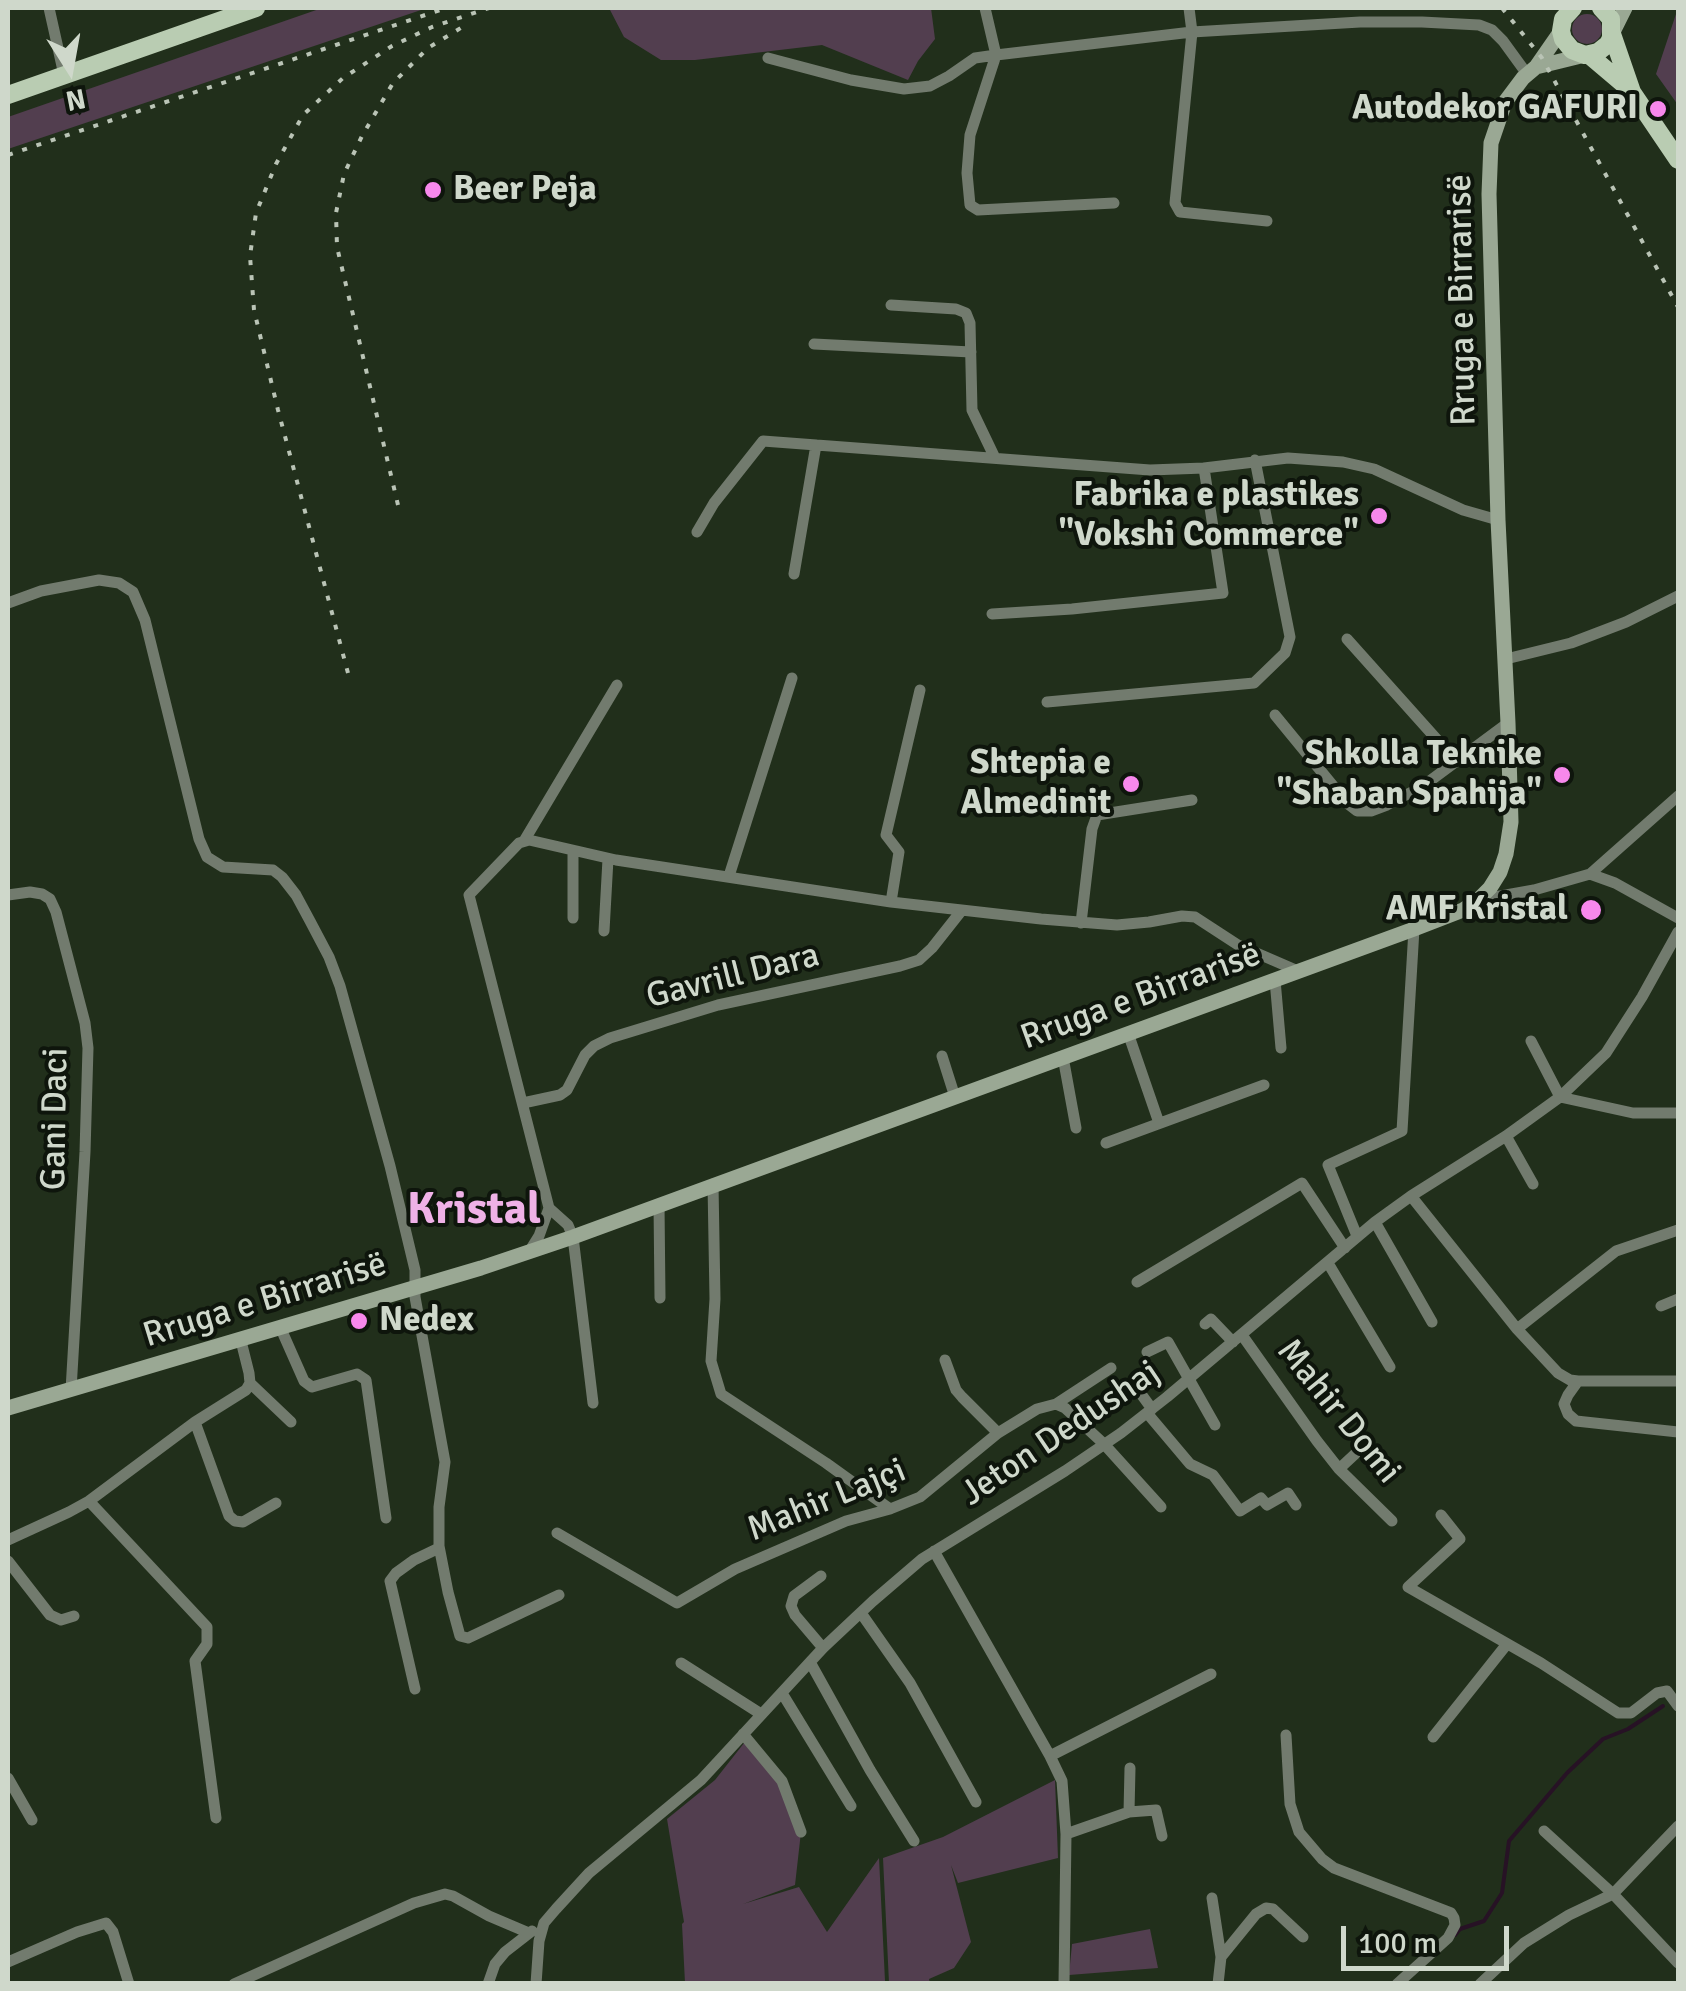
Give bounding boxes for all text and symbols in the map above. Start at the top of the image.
north arrow [20,20,120,120]
text: N [63,81,89,118]
place label: Autodekor GAFURI [1352,88,1638,130]
marker: Autodekor GAFURI [1647,98,1669,120]
place label: Beer Peja [453,169,597,211]
street label: Rruga e Birrarisë [1440,174,1486,426]
marker: Beer Peja [422,179,444,201]
place label: Fabrika e plastikes "Vokshi Commerce" [1058,475,1359,557]
marker: Fabrika e plastikes "Vokshi Commerce" [1368,505,1390,527]
place label: Shkolla Teknike "Shaban Spahija" [1276,734,1542,816]
place label: Shtepia e Almedinit [961,743,1111,825]
marker: Shkolla Teknike "Shaban Spahija" [1551,764,1573,786]
marker: Shtepia e Almedinit [1120,773,1142,795]
place label: AMF Kristal [1386,889,1568,931]
marker: AMF Kristal [1578,897,1604,923]
street label: Rruga e Birrarisë [1015,934,1267,1060]
street label: Gavrill Dara [642,935,824,1019]
street label: Gani Daci [34,1047,78,1191]
district label: Kristal [407,1184,541,1238]
street label: Rruga e Birrarisë [138,1244,392,1358]
place label: Nedex [379,1300,474,1342]
marker: Nedex [348,1310,370,1332]
street label: Mahir Domi [1267,1331,1409,1493]
street label: Jeton Dedushaj [954,1352,1168,1516]
street label: Mahir Lajçi [742,1450,912,1552]
scale bar [1346,1906,1514,1968]
text: 100 m [1358,1925,1437,1962]

